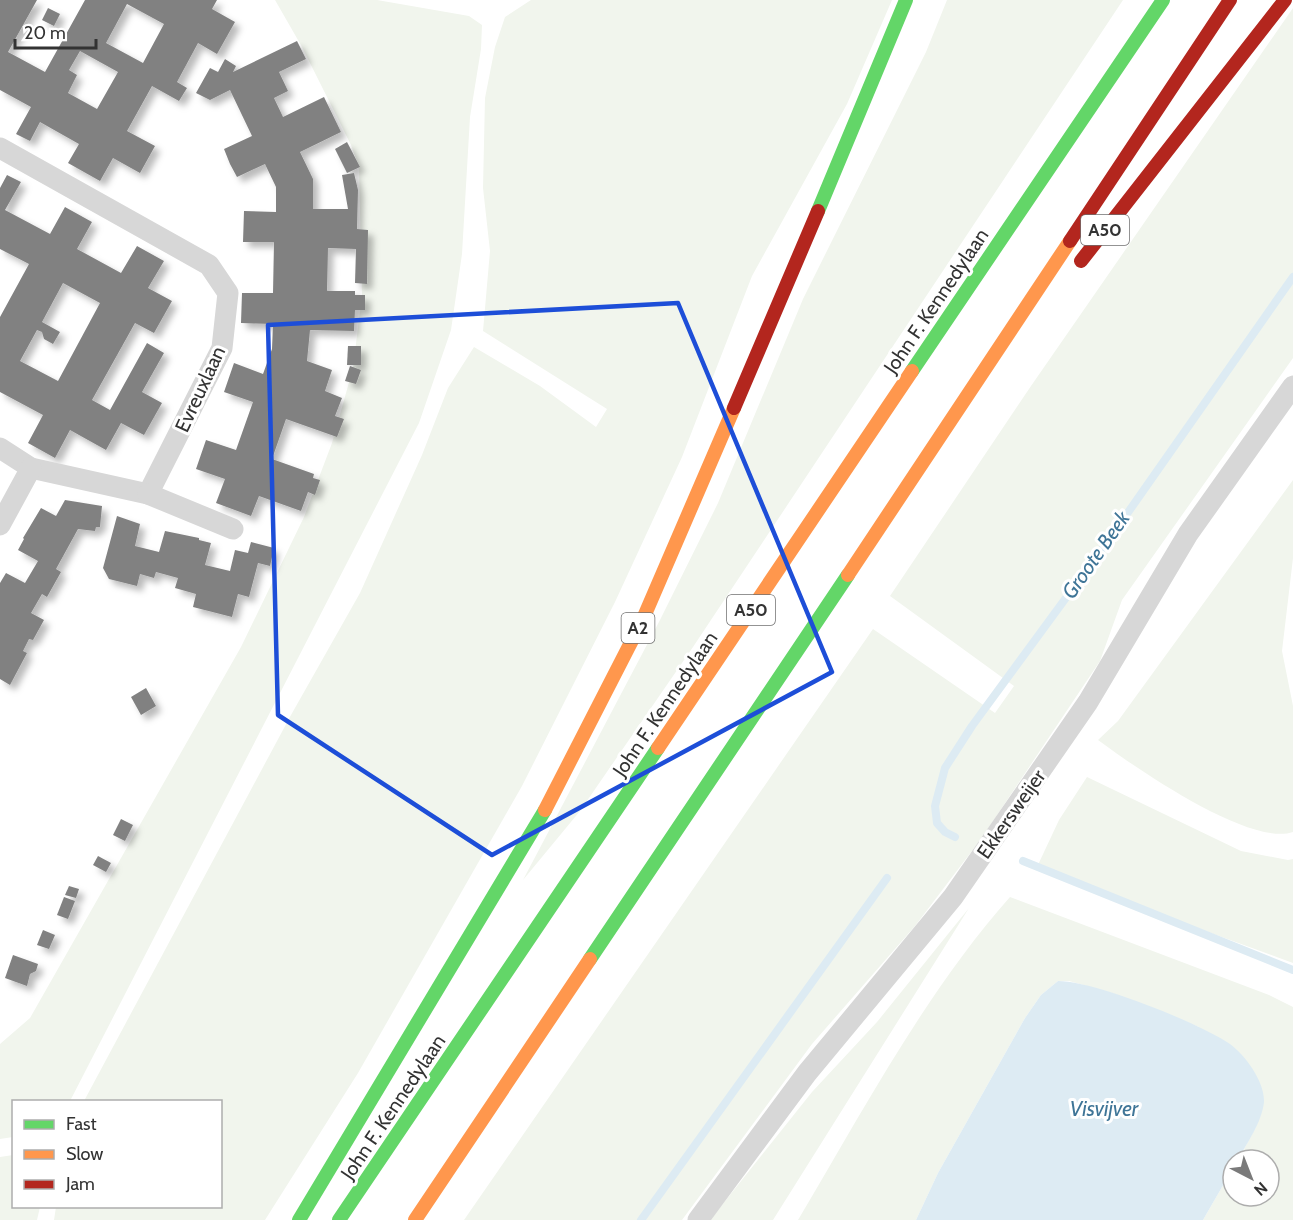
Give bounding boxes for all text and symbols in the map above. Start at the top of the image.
scale bar [15,12,96,50]
text: 20 m [24,22,66,44]
road number: A50 [1081,215,1129,245]
street label: John F. Kennedylaan [878,224,993,379]
street label: Evreuxlaan [170,342,230,436]
water label: Groote Beek [1056,505,1135,603]
road number: A50 [727,595,775,625]
road number: A2 [622,613,654,643]
street label: John F. Kennedylaan [607,627,722,782]
street label: Ekkersweijer [972,764,1051,863]
street label: John F. Kennedylaan [335,1030,450,1185]
water label: Visvijver [1070,1096,1140,1122]
legend [12,1100,222,1208]
text: Fast [66,1113,97,1135]
text: Slow [66,1143,103,1165]
north arrow [1221,1148,1281,1208]
text: Jam [65,1173,95,1195]
text: N [1250,1178,1271,1200]

